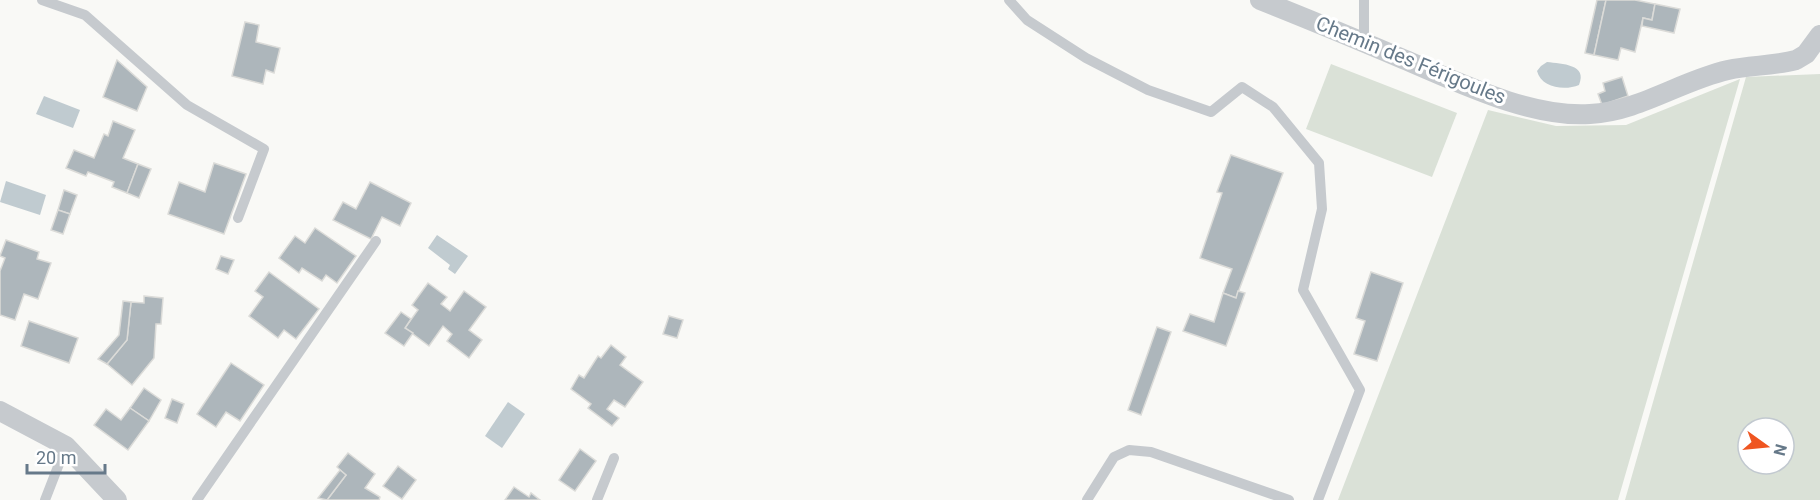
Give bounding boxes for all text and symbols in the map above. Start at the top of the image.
street label: Chemin des Férigoules [1313,11,1509,109]
north arrow [1736,416,1796,476]
scale bar [27,437,105,475]
text: N [1769,442,1791,458]
text: 20 m [36,447,76,468]

